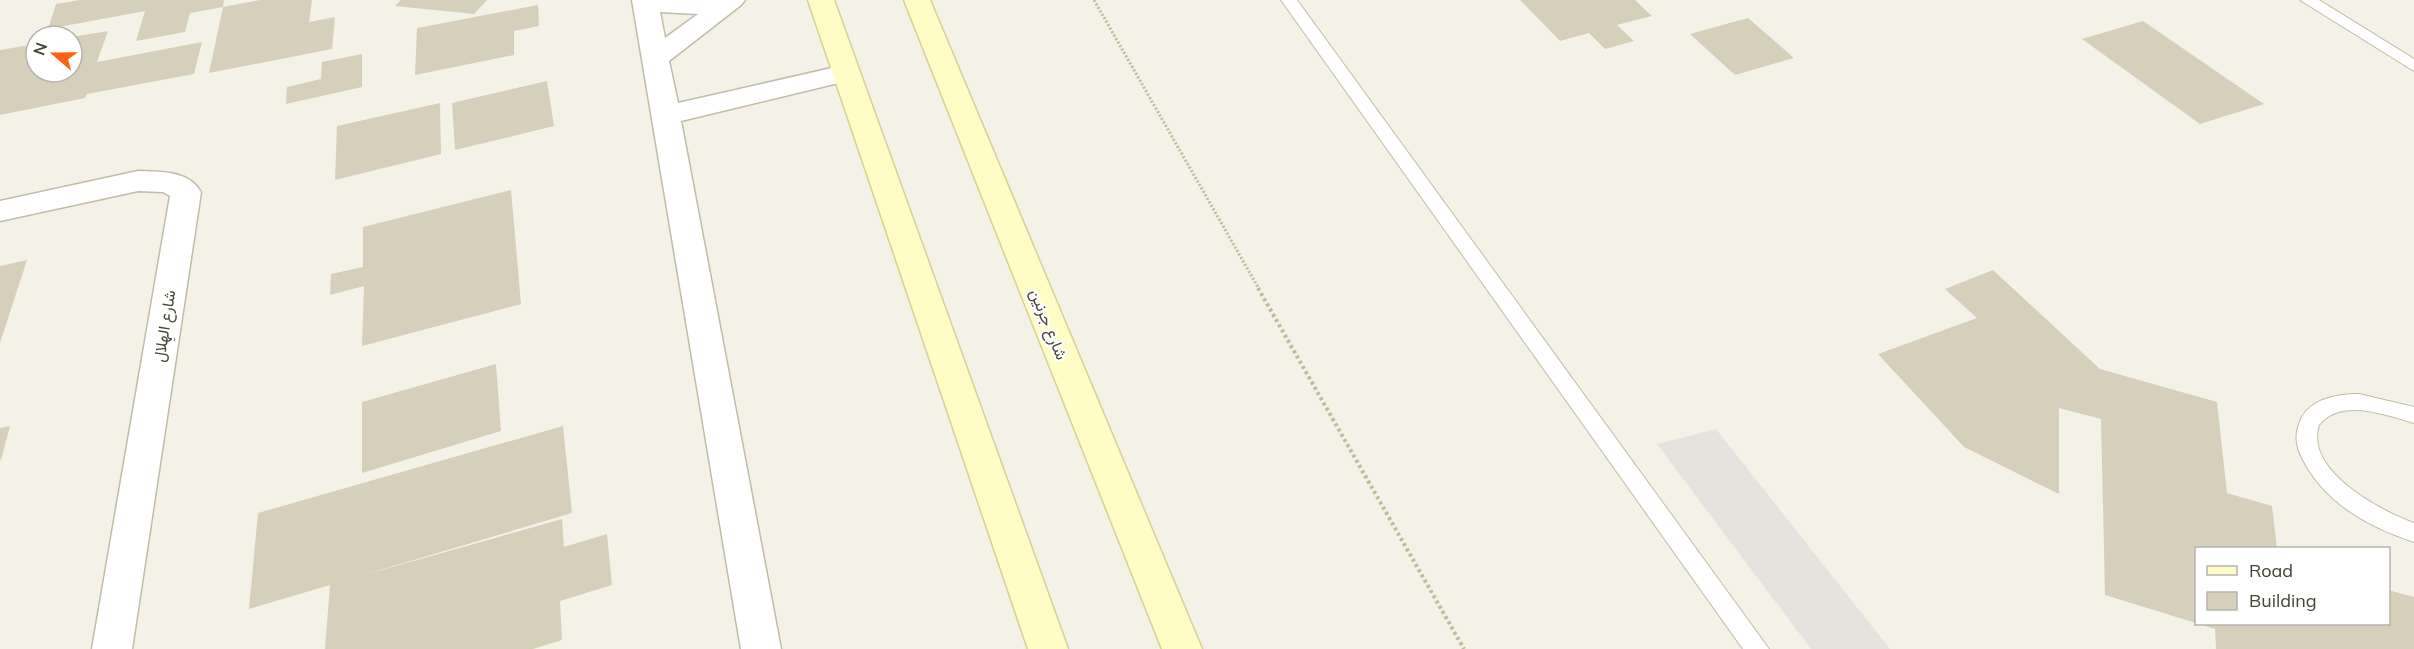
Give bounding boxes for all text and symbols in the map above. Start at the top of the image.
north arrow [24,24,84,84]
text: N [28,40,51,58]
street label: شارع جرنين [1024,286,1072,363]
street label: شارع الهِلال [148,289,183,364]
legend [2195,547,2390,625]
text: Road [2249,559,2293,582]
text: Building [2249,589,2317,612]

